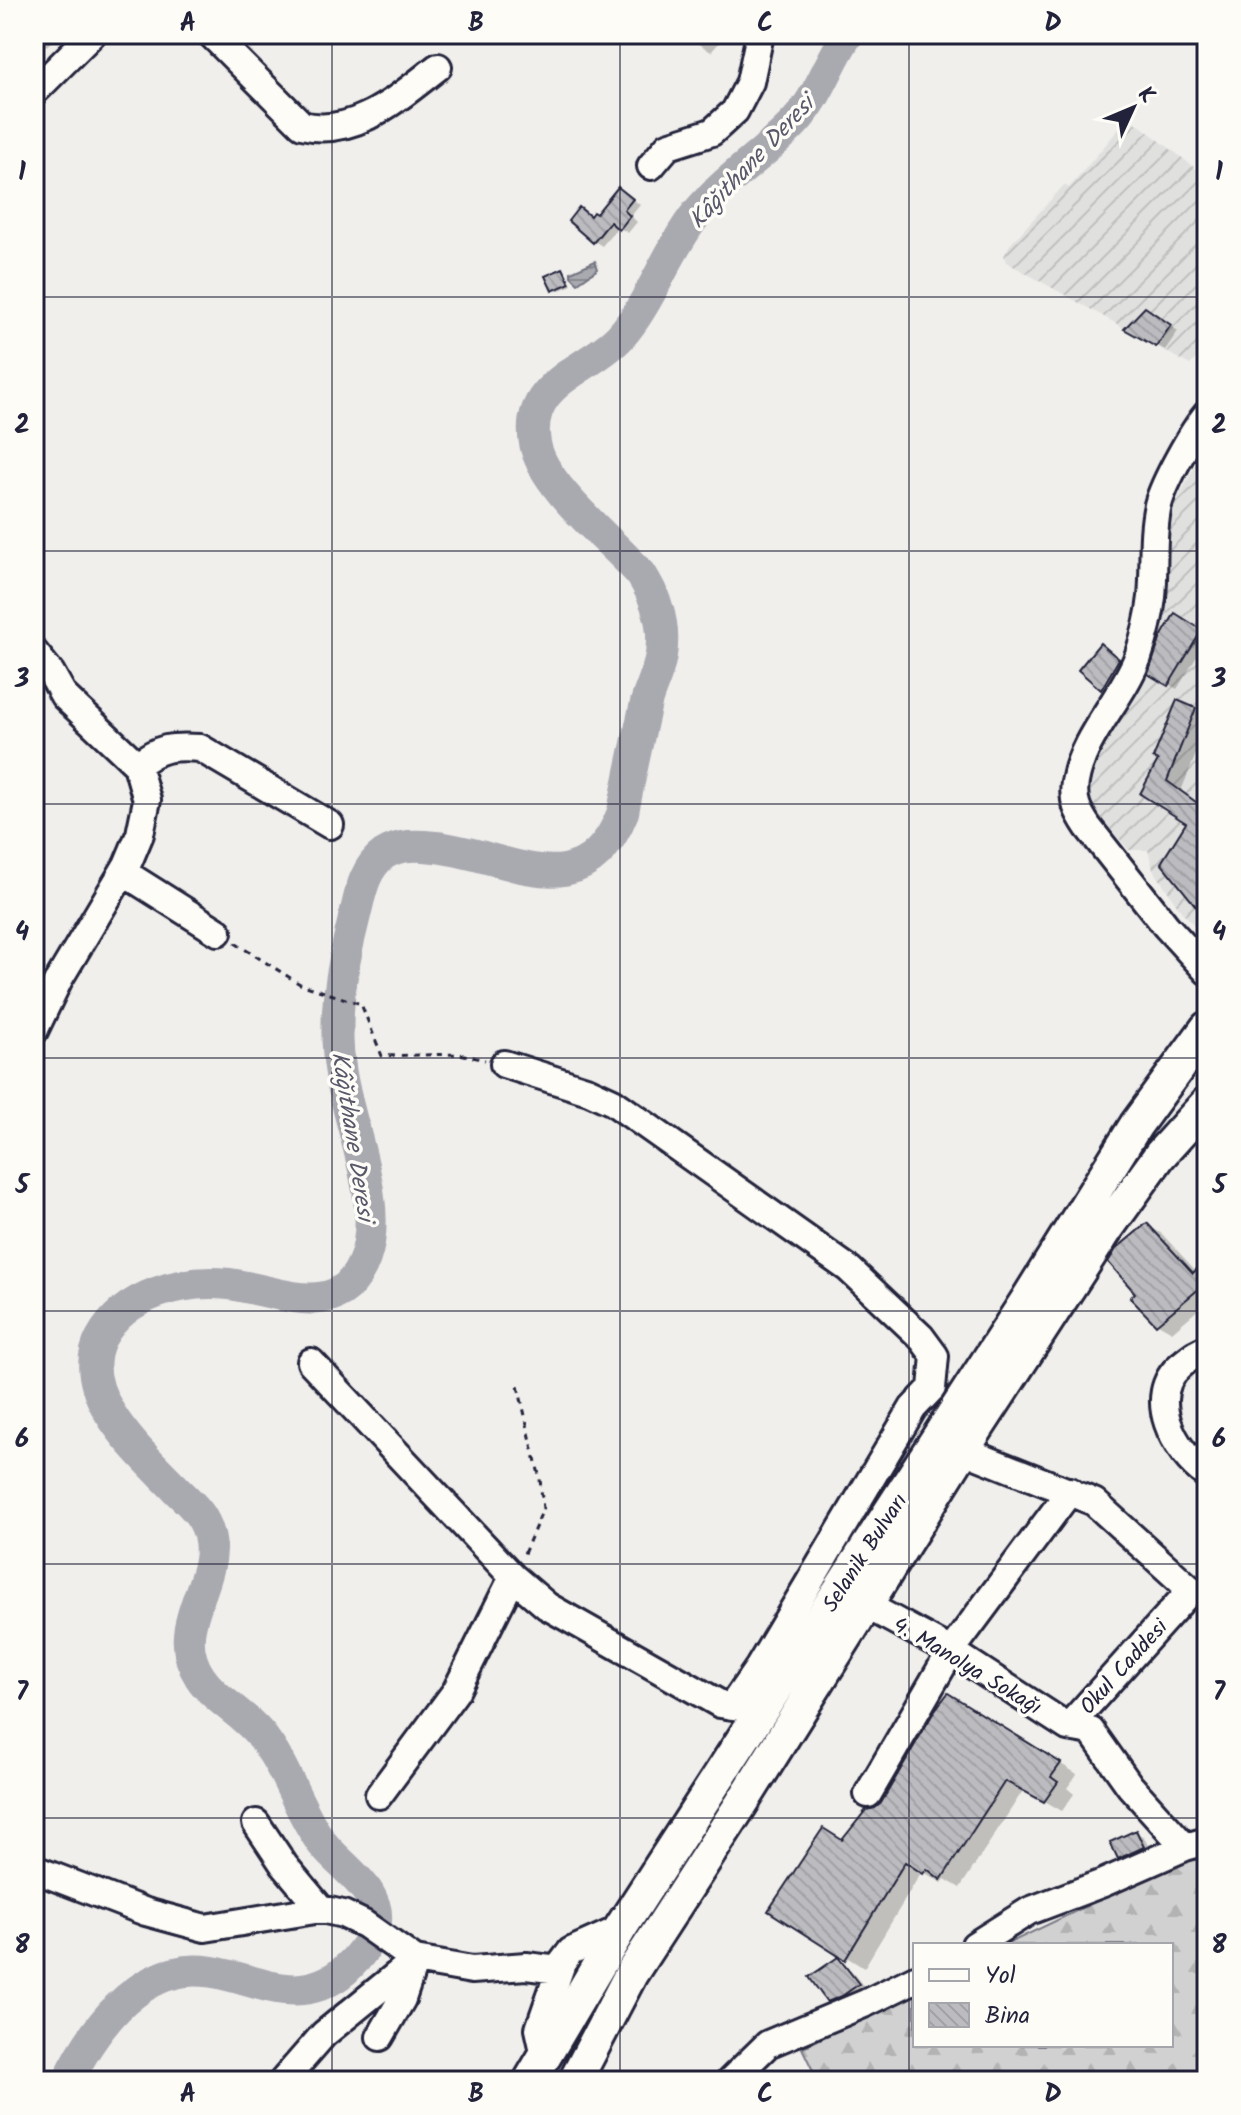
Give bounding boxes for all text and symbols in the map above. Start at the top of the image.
text: A [180,3,196,45]
text: B [468,3,484,45]
text: C [757,3,773,45]
text: D [1044,3,1062,45]
north arrow [1093,68,1173,148]
text: K [1128,79,1163,113]
water label: Kâğıthane Deresi [680,83,828,239]
text: 1 [18,152,26,194]
text: 1 [1215,152,1223,194]
text: 2 [14,405,30,447]
text: 2 [1211,405,1227,447]
text: 3 [14,659,29,701]
text: 3 [1211,659,1226,701]
text: 4 [15,912,29,954]
text: 4 [1212,912,1226,954]
water label: Kâğıthane Deresi [319,1049,385,1229]
text: 5 [14,1165,30,1207]
text: 5 [1211,1165,1227,1207]
text: 6 [15,1419,29,1461]
text: 6 [1212,1419,1226,1461]
street label: Selanik Bulvarı [814,1487,918,1620]
street label: 4. Manolya Sokağı [885,1609,1048,1726]
street label: Okul Caddesi [1072,1611,1178,1723]
text: 7 [16,1672,29,1714]
text: 7 [1213,1672,1226,1714]
text: 8 [14,1925,30,1967]
text: 8 [1211,1925,1227,1967]
legend [913,1943,1173,2047]
text: Yol [985,1957,1016,1996]
text: Bina [985,1997,1030,2036]
text: A [180,2074,196,2115]
text: B [468,2074,484,2115]
text: C [757,2074,773,2115]
text: D [1044,2074,1062,2115]

